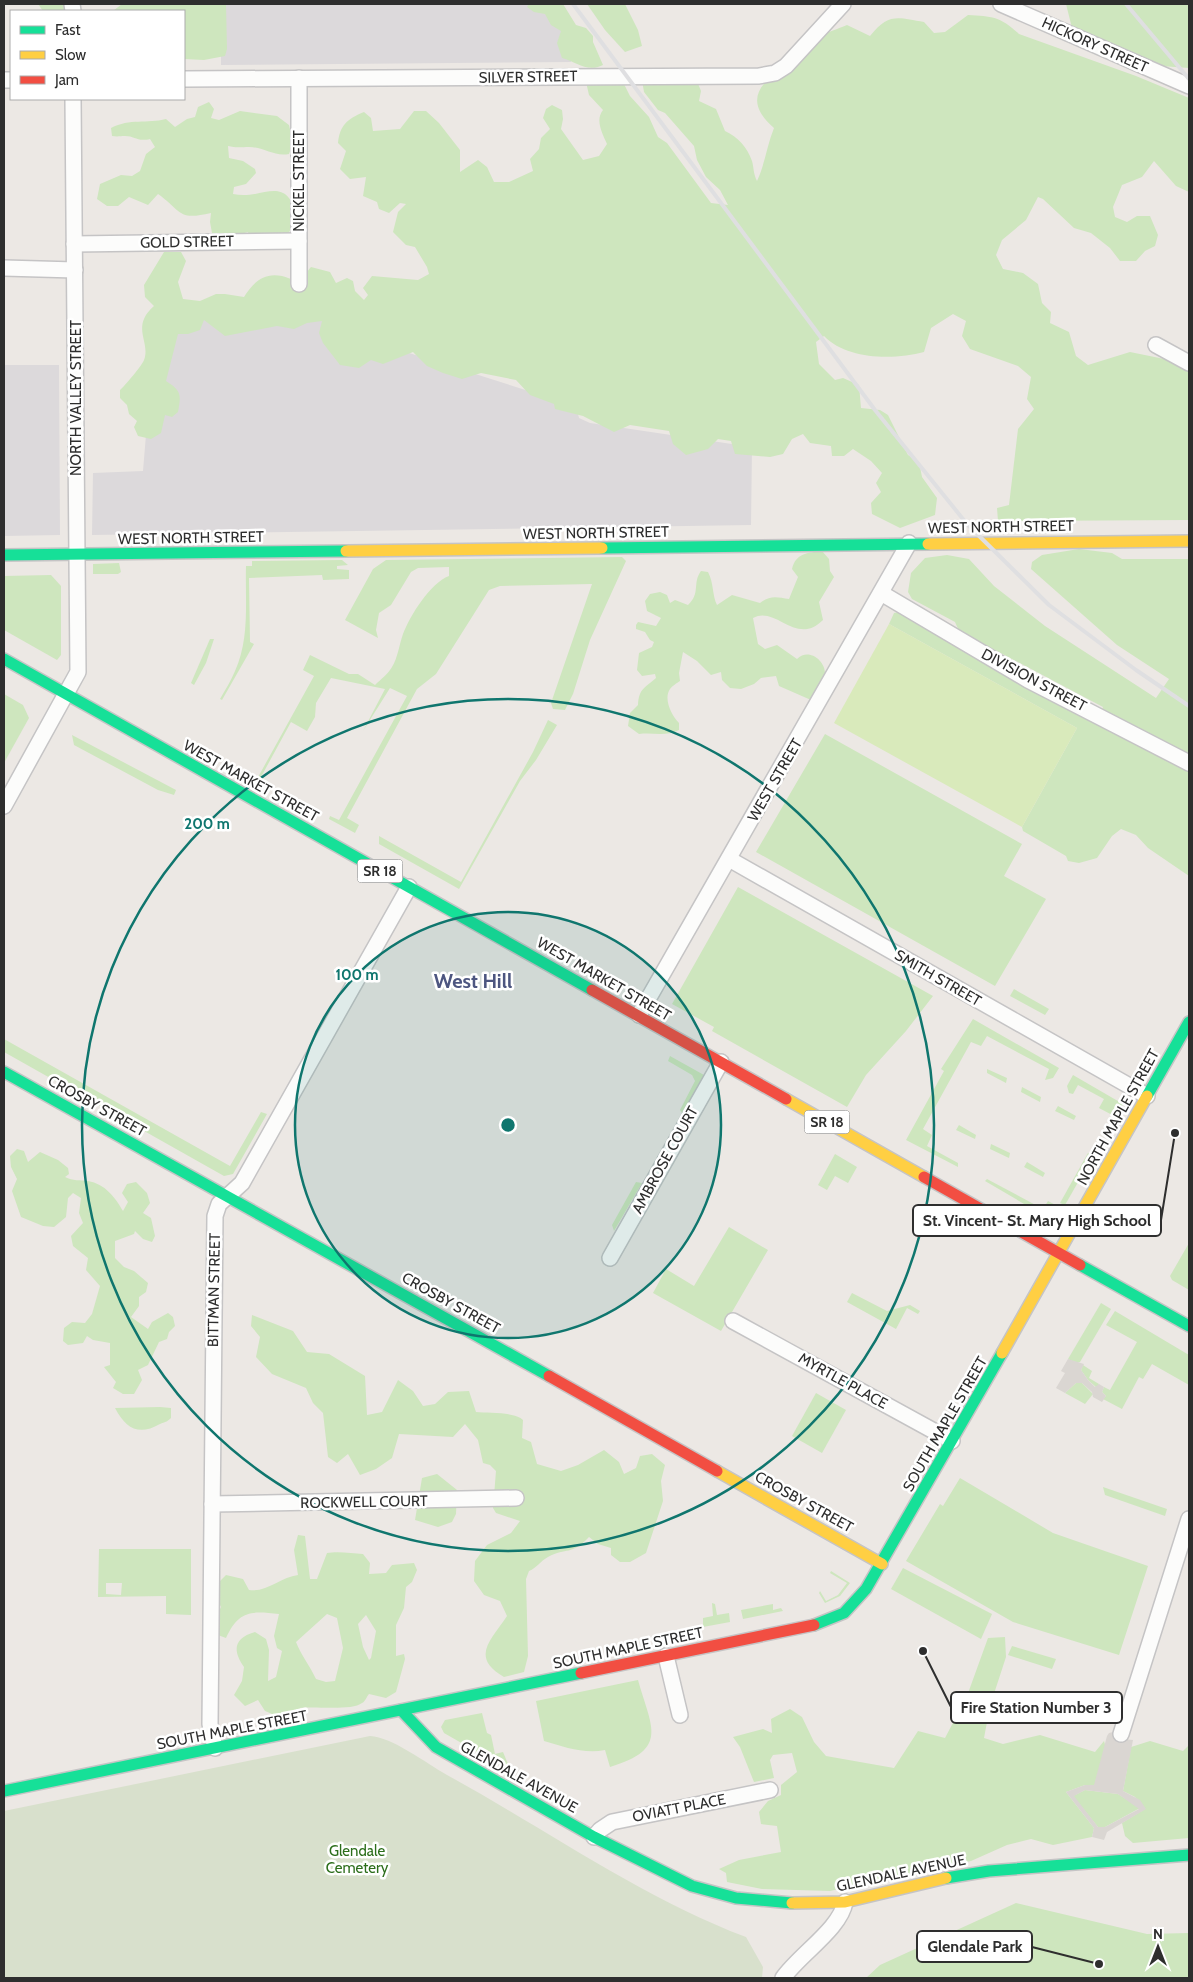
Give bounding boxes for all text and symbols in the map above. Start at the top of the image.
legend [10,10,185,100]
street label: HICKORY STREET [1039,14,1151,76]
text: Fast [55,21,80,39]
text: Slow [55,46,86,64]
street label: SILVER STREET [478,67,578,87]
text: Jam [54,71,79,89]
street label: NICKEL STREET [290,130,308,232]
street label: GOLD STREET [140,232,234,252]
street label: NORTH VALLEY STREET [67,320,85,476]
street label: WEST NORTH STREET [928,517,1074,537]
street label: WEST NORTH STREET [523,523,669,543]
street label: WEST NORTH STREET [118,528,264,548]
street label: DIVISION STREET [978,645,1090,715]
street label: WEST STREET [744,735,806,825]
street label: WEST MARKET STREET [180,736,322,826]
text: 200 m [184,815,230,833]
road number: SR 18 [358,859,402,882]
street label: WEST MARKET STREET [534,933,674,1025]
street label: SMITH STREET [891,946,985,1010]
text: 100 m [335,966,379,984]
district label: West Hill [434,969,512,993]
street label: NORTH MAPLE STREET [1073,1046,1163,1188]
street label: CROSBY STREET [45,1072,149,1140]
street label: AMBROSE COURT [628,1103,702,1217]
road number: SR 18 [804,1110,850,1134]
centre of rings [499,1116,517,1134]
callout: St. Vincent- St. Mary High School [913,1205,1161,1236]
text: St. Vincent- St. Mary High School [923,1211,1151,1230]
street label: BITTMAN STREET [204,1233,224,1347]
street label: CROSBY STREET [399,1269,503,1337]
street label: MYRTLE PLACE [795,1349,891,1413]
street label: SOUTH MAPLE STREET [899,1353,991,1495]
street label: CROSBY STREET [752,1468,856,1536]
street label: ROCKWELL COURT [300,1492,428,1512]
street label: SOUTH MAPLE STREET [551,1623,705,1673]
callout: Fire Station Number 3 [951,1692,1122,1723]
text: Fire Station Number 3 [960,1698,1112,1717]
street label: SOUTH MAPLE STREET [155,1707,309,1753]
street label: GLENDALE AVENUE [457,1737,581,1817]
street label: OVIATT PLACE [631,1790,727,1826]
park label: Glendale Cemetery [326,1842,389,1877]
street label: GLENDALE AVENUE [835,1851,967,1895]
north arrow [1133,1922,1183,1972]
text: N [1153,1925,1163,1943]
callout: Glendale Park [917,1931,1032,1962]
text: Glendale Park [927,1937,1023,1956]

